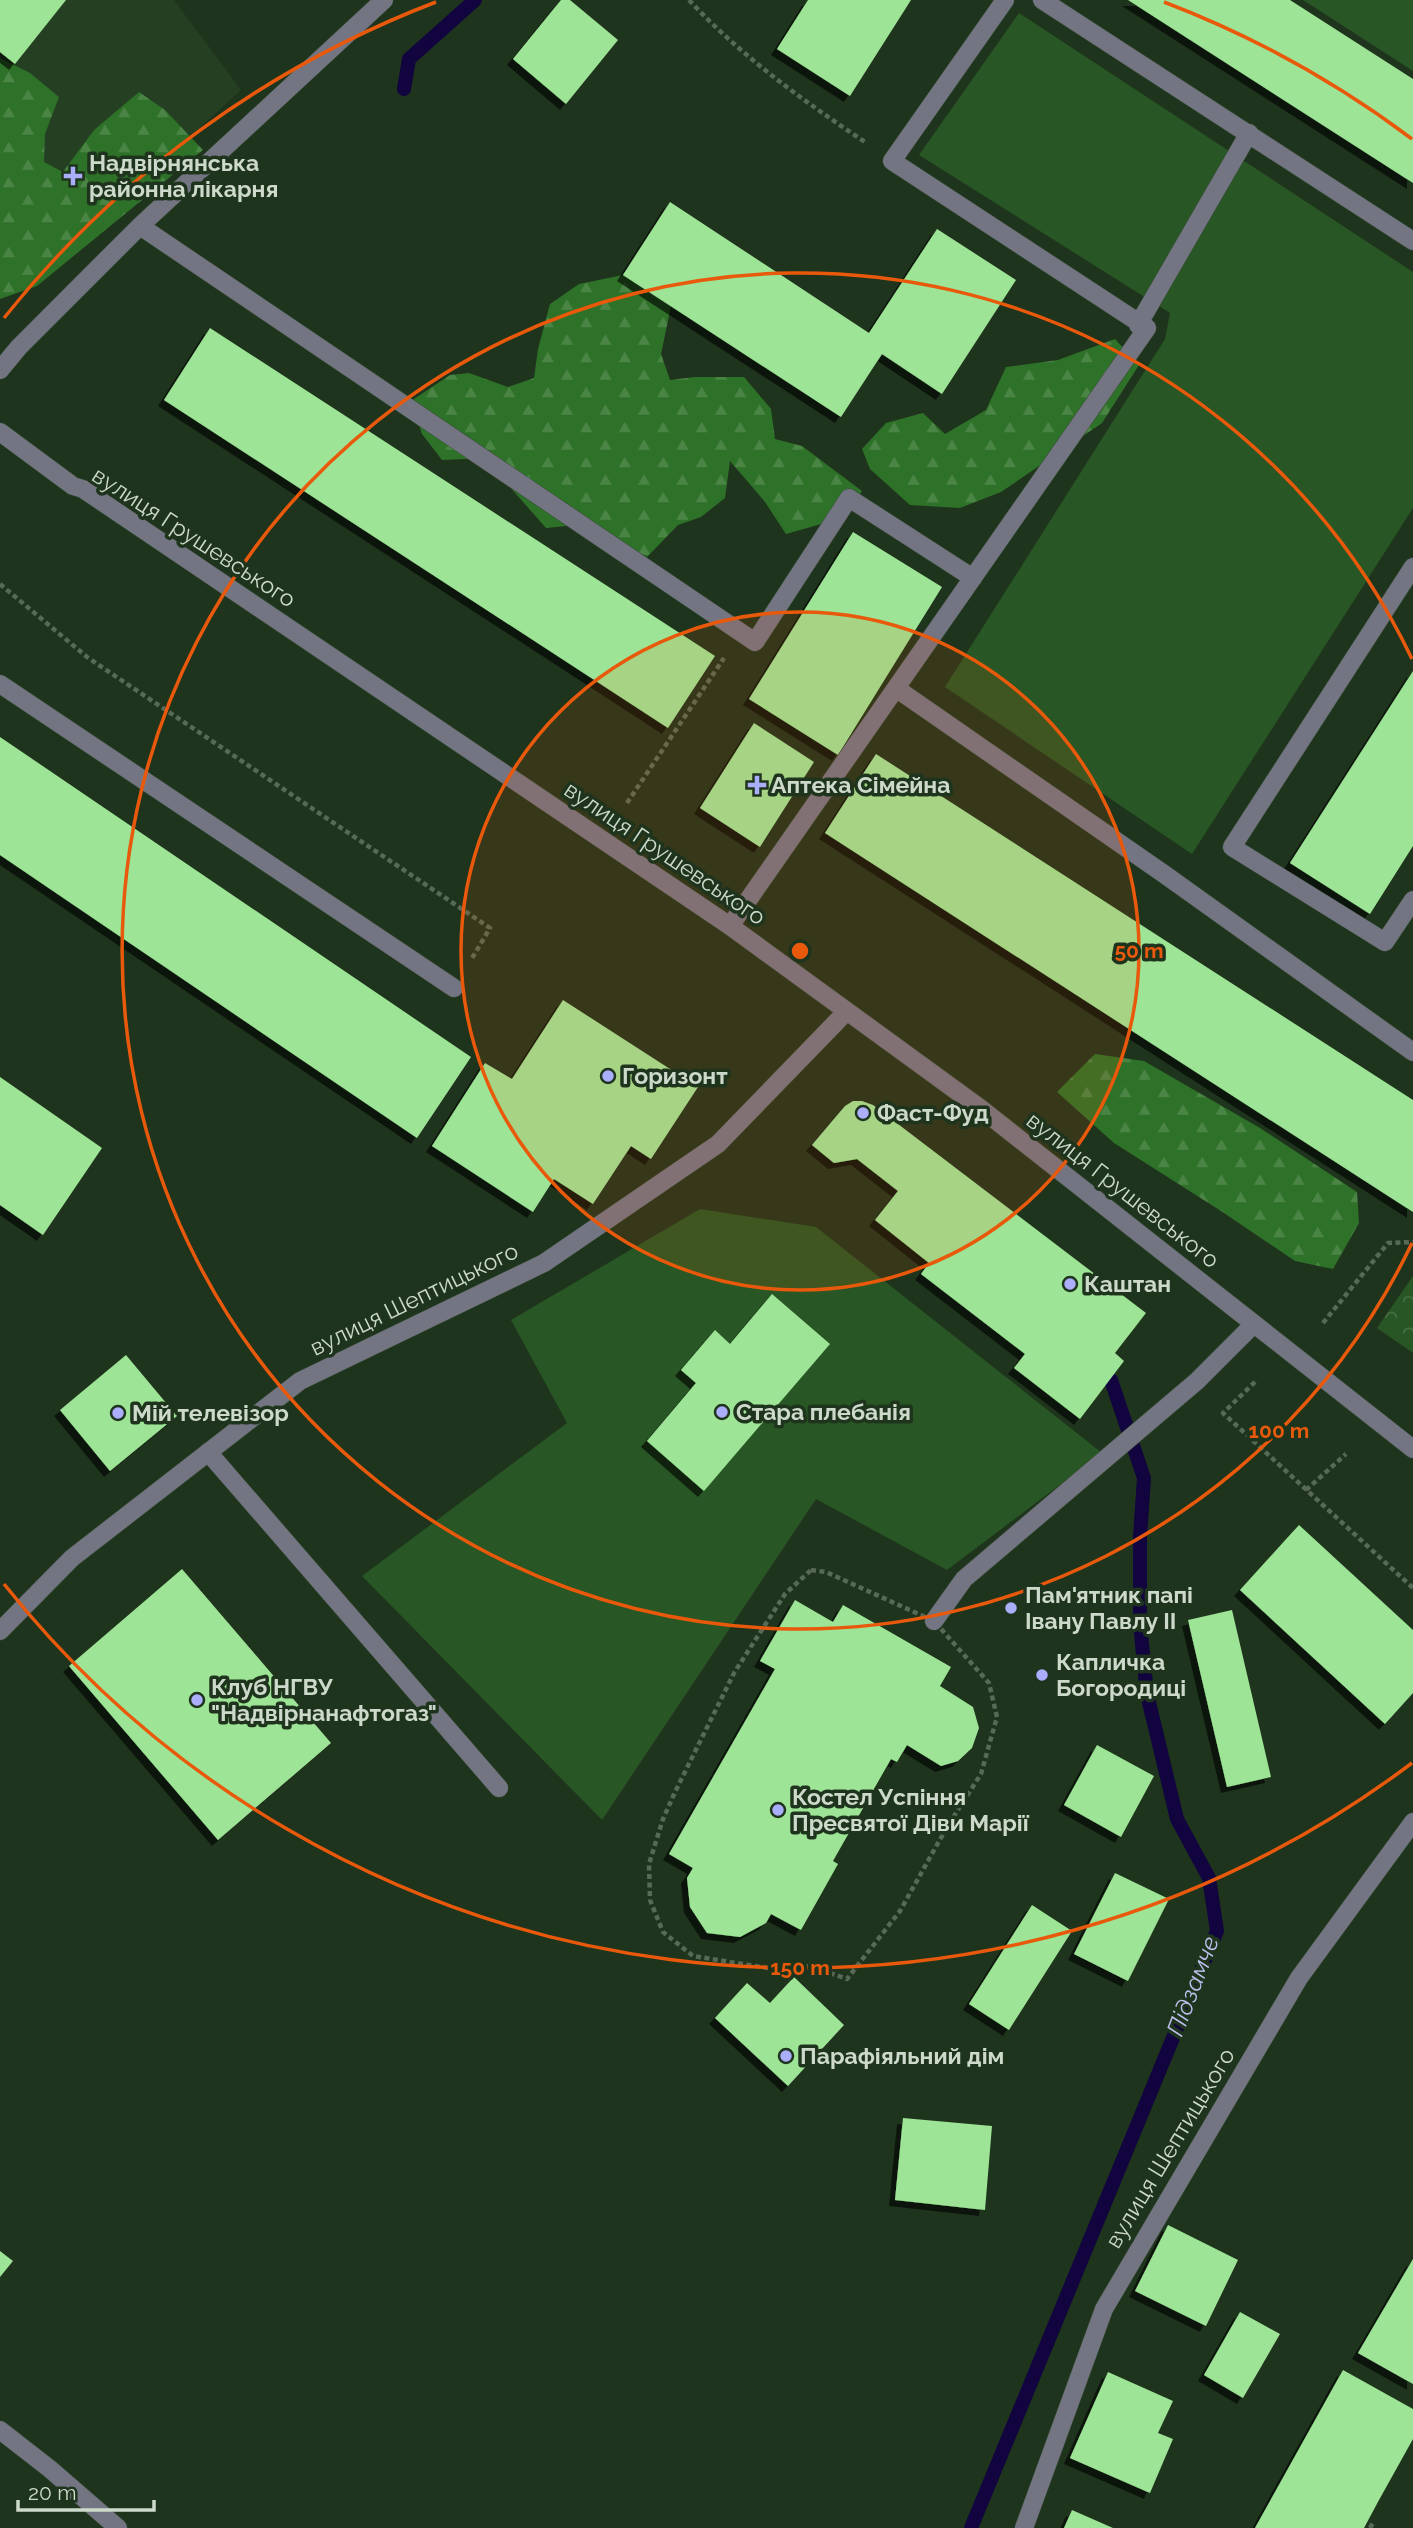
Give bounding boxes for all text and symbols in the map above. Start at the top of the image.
place label: Надвірнянська районна лікарня [89,149,278,202]
marker: Надвірнянська районна лікарня [63,166,83,186]
street label: вулиця Грушевського [88,461,301,612]
place label: Аптека Сімейна [771,771,950,798]
street label: вулиця Грушевського [560,775,771,930]
marker: Аптека Сімейна [749,777,765,793]
text: 50 m [1114,938,1164,963]
centre of rings [788,939,812,963]
place label: Горизонт [622,1062,728,1089]
marker: Горизонт [600,1068,616,1084]
place label: Фаст-Фуд [877,1099,989,1126]
marker: Фаст-Фуд [855,1105,871,1121]
street label: вулиця Грушевського [1022,1106,1225,1273]
street label: вулиця Шептицького [305,1236,522,1361]
place label: Каштан [1084,1270,1171,1297]
marker: Каштан [1062,1276,1078,1292]
place label: Стара плебанія [736,1398,911,1425]
place label: Мій телевізор [132,1399,289,1426]
marker: Стара плебанія [714,1404,730,1420]
marker: Мій телевізор [110,1405,126,1421]
text: 100 m [1249,1418,1309,1443]
place label: Пам'ятник папі Івану Павлу ІІ [1025,1581,1193,1634]
marker: Пам'ятник папі Івану Павлу ІІ [1003,1600,1019,1616]
place label: Капличка Богородиці [1056,1648,1186,1701]
marker: Капличка Богородиці [1034,1667,1050,1683]
place label: Клуб НГВУ "Надвірнанафтогаз" [211,1673,437,1726]
marker: Клуб НГВУ "Надвірнанафтогаз" [189,1692,205,1708]
place label: Костел Успіння Пресвятої Діви Марії [792,1783,1030,1836]
marker: Костел Успіння Пресвятої Діви Марії [770,1802,786,1818]
water label: Підзамче [1160,1932,1225,2040]
text: 150 m [770,1955,830,1980]
place label: Парафіяльний дім [800,2042,1004,2069]
street label: вулиця Шептицького [1099,2043,1240,2253]
marker: Парафіяльний дім [778,2048,794,2064]
scale bar [18,2468,154,2512]
text: 20 m [28,2480,76,2505]

